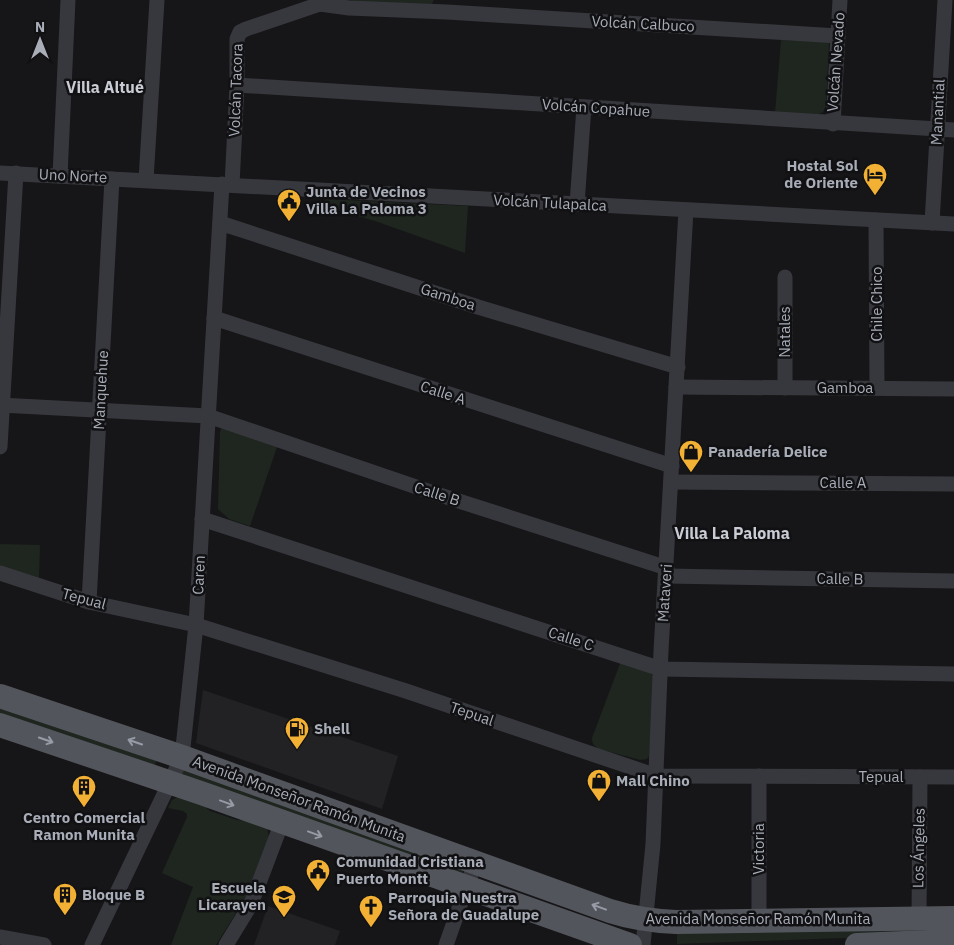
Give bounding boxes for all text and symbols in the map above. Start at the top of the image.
street label: Volcán Calbuco [591,11,695,36]
street label: Volcán Nevado [823,11,848,112]
north arrow [15,15,65,65]
text: N [35,18,45,36]
street label: Volcán Tacora [224,43,247,137]
district label: Villa Altué [66,77,144,97]
street label: Manantial [926,78,949,146]
street label: Volcán Copahue [541,94,651,121]
place label: Hostal Sol de Oriente [784,156,858,192]
hotel icon: Hostal Sol de Oriente [862,162,888,196]
street label: Uno Norte [38,164,108,187]
place label: Junta de Vecinos Villa La Paloma 3 [306,182,427,218]
public building icon: Junta de Vecinos Villa La Paloma 3 [276,188,302,222]
street label: Volcán Tulapalca [493,190,607,215]
street label: Chile Chico [867,267,886,341]
street label: Gamboa [418,279,478,314]
street label: Natales [775,306,794,358]
street label: Manquehue [89,350,112,430]
street label: Calle A [418,376,469,409]
street label: Gamboa [817,378,873,397]
shop icon: Panadería Delice [678,439,704,473]
place label: Panadería Delice [708,442,827,461]
street label: Calle A [820,473,867,492]
street label: Calle B [412,477,462,510]
district label: Villa La Paloma [674,523,790,543]
street label: Caren [188,555,209,595]
street label: Mataveri [653,563,676,623]
street label: Calle B [816,569,864,588]
street label: Tepual [60,583,108,614]
street label: Calle C [546,622,596,655]
street label: Tepual [448,697,497,730]
fuel station icon: Shell [284,716,310,750]
place label: Shell [314,719,350,738]
one-way arrow [38,736,53,745]
one-way arrow [128,736,144,746]
street label: Avenida Monseñor Ramón Munita [190,751,408,846]
street label: Tepual [858,767,904,786]
shop icon: Mall Chino [586,768,612,802]
place label: Mall Chino [616,771,690,790]
building icon: Centro Comercial Ramon Munita [71,774,97,808]
one-way arrow [218,799,234,808]
place label: Centro Comercial Ramon Munita [23,808,145,844]
street label: Los Ángeles [908,808,929,888]
street label: Victoria [749,823,768,875]
one-way arrow [306,830,322,839]
place label: Comunidad Cristiana Puerto Montt [336,852,484,888]
public building icon: Comunidad Cristiana Puerto Montt [305,858,331,892]
place label: Escuela Licarayen [198,878,266,914]
building icon: Bloque B [52,882,78,916]
school or university icon: Escuela Licarayen [271,884,297,918]
place label: Bloque B [82,885,145,904]
place label: Parroquia Nuestra Señora de Guadalupe [388,888,539,924]
church icon: Parroquia Nuestra Señora de Guadalupe [358,894,384,928]
one-way arrow [591,902,607,911]
street label: Avenida Monseñor Ramón Munita [645,909,871,928]

